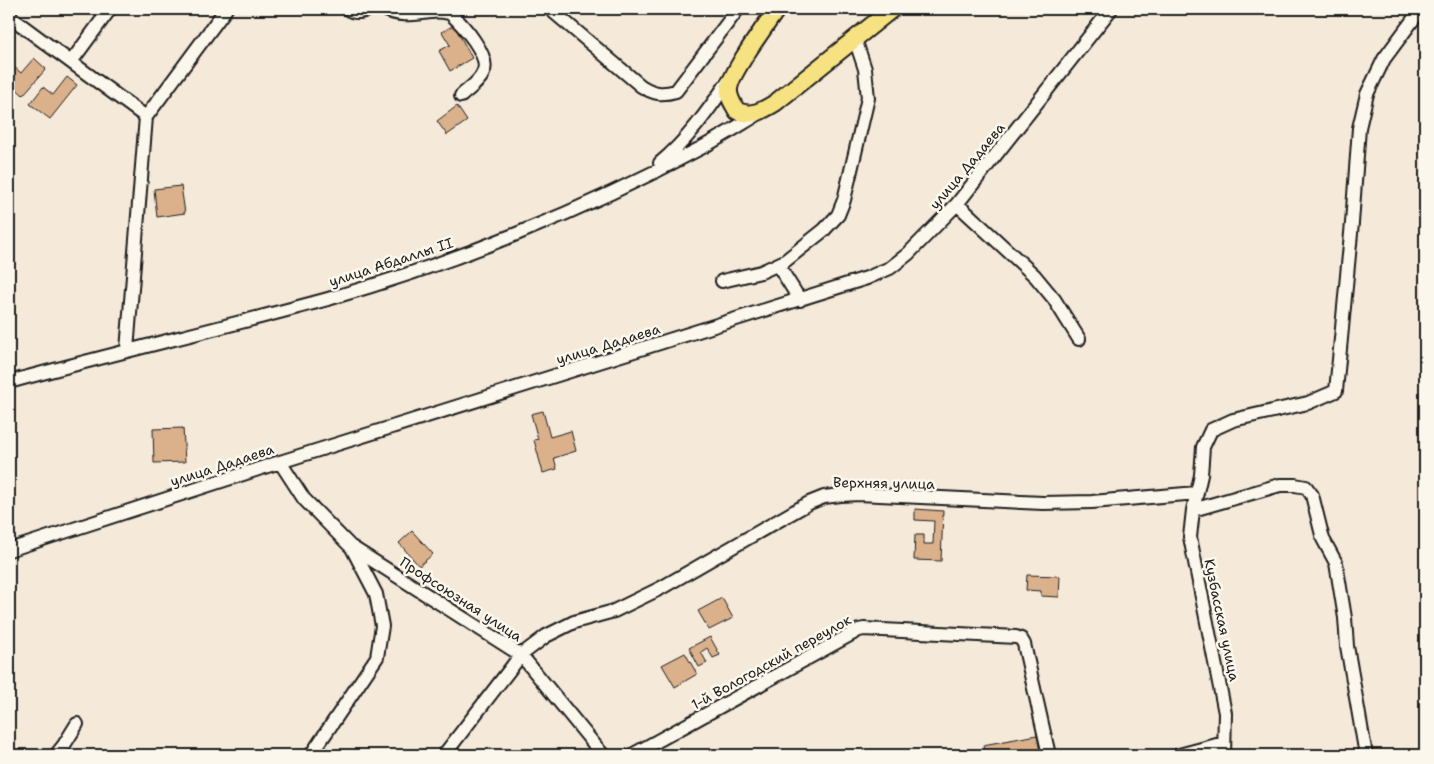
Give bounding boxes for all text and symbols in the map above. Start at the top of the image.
street label: улица Дадаева [925,119,1009,213]
street label: улица Абдаллы II [327,233,456,291]
street label: улица Дадаева [554,320,662,368]
street label: улица Дадаева [168,440,276,490]
street label: Верхняя улица [833,473,935,493]
street label: Профсоюзная улица [397,553,526,645]
street label: Кузбасская улица [1200,557,1244,683]
street label: 1-й Вологодский переулок [688,610,855,714]

